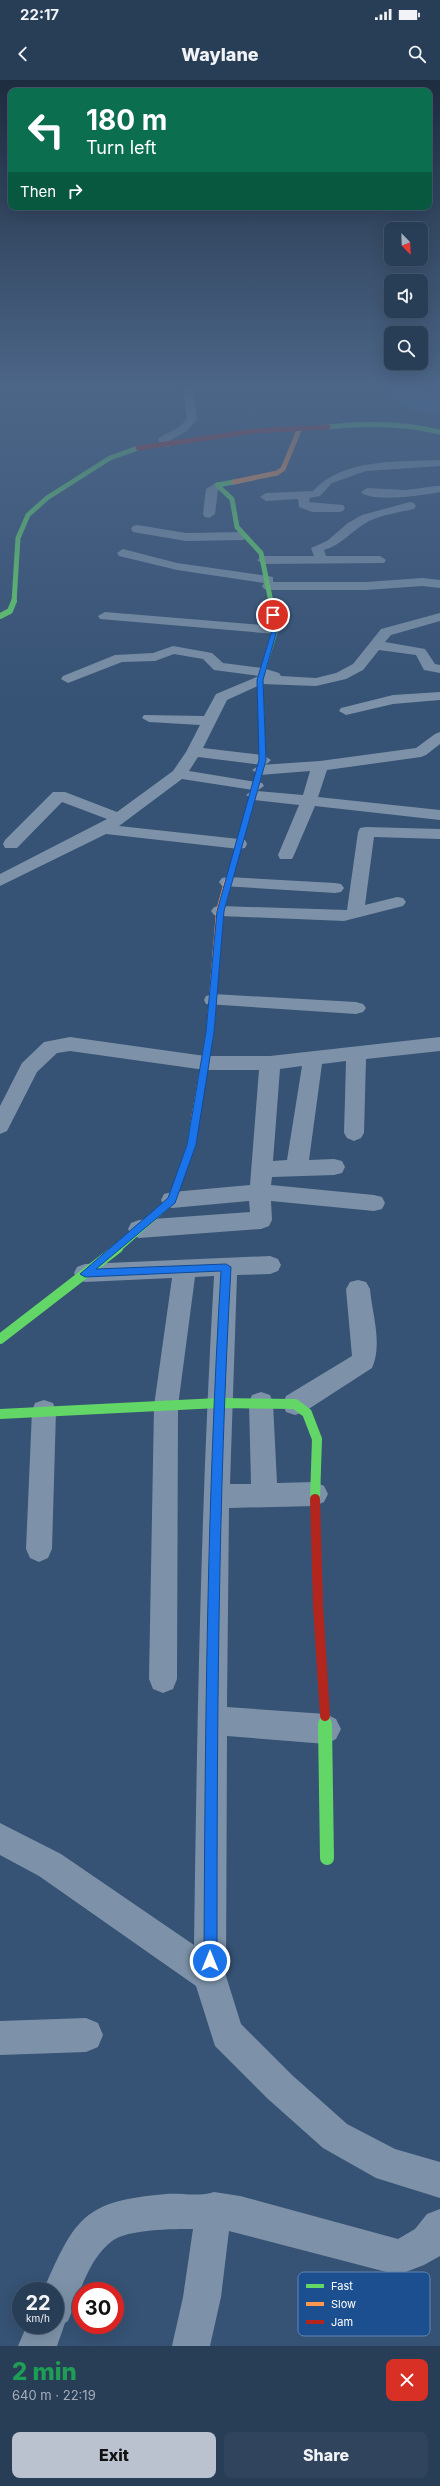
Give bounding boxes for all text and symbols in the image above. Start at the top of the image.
text: 22:17 [20,5,59,24]
icon: back [12,43,34,65]
icon: search [406,43,428,65]
text: Waylane [181,44,259,65]
text: 180 m [86,103,167,137]
icon: left [20,104,72,156]
text: Turn left [86,137,156,158]
icon: right [64,180,86,202]
text: Then [20,182,56,201]
north arrow [384,222,428,266]
map controls [384,222,428,370]
button: sound [384,274,428,318]
button: search [384,326,428,370]
pin [256,598,290,632]
icon: arrive [262,604,284,626]
position arrow [189,1940,231,1982]
legend [298,2272,430,2336]
text: Fast [331,2279,353,2293]
speed limit sign: 30 [72,2282,124,2334]
text: 22 [25,2291,51,2315]
text: Slow [331,2297,356,2311]
text: km/h [26,2312,50,2324]
text: Jam [331,2315,353,2329]
text: 2 min [12,2357,77,2386]
button: close [386,2359,428,2401]
text: 640 m · 22:19 [12,2387,96,2403]
button: Exit [12,2432,216,2478]
button: Share [224,2432,428,2478]

